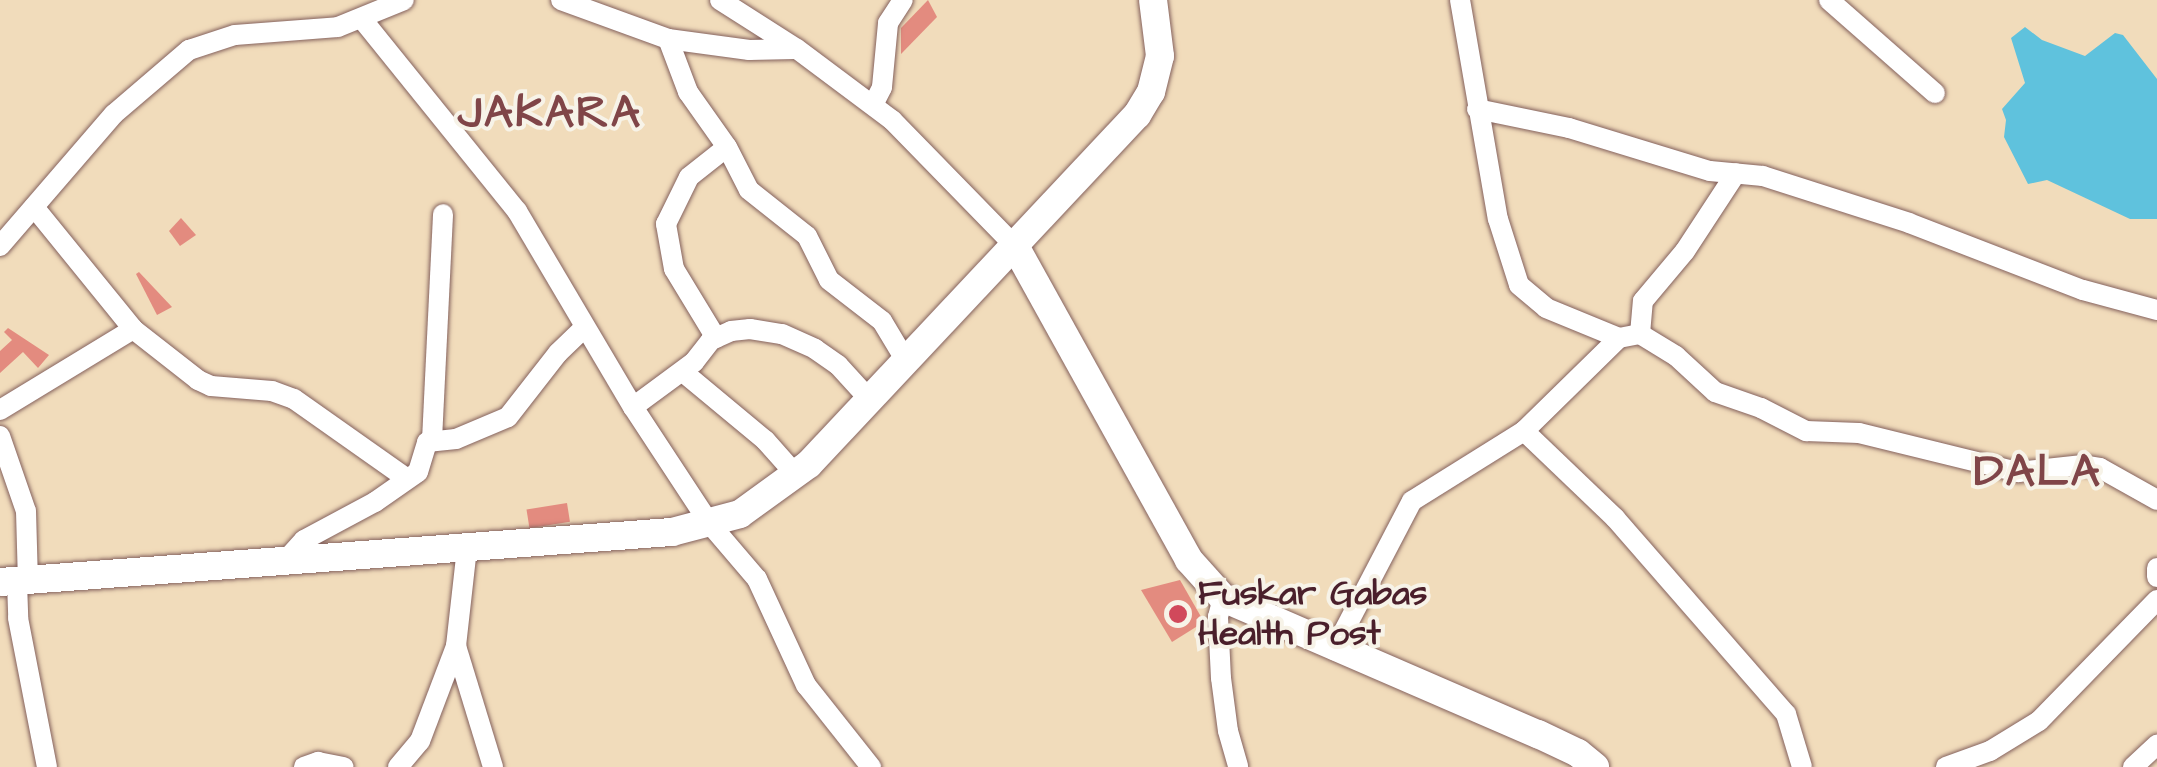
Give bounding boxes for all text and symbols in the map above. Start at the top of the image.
district label: JAKARA [458,87,642,141]
district label: DALA [1974,446,2102,500]
place label: Fuskar Gabas Health Post [1198,573,1427,655]
marker: Fuskar Gabas Health Post [1167,603,1189,625]

